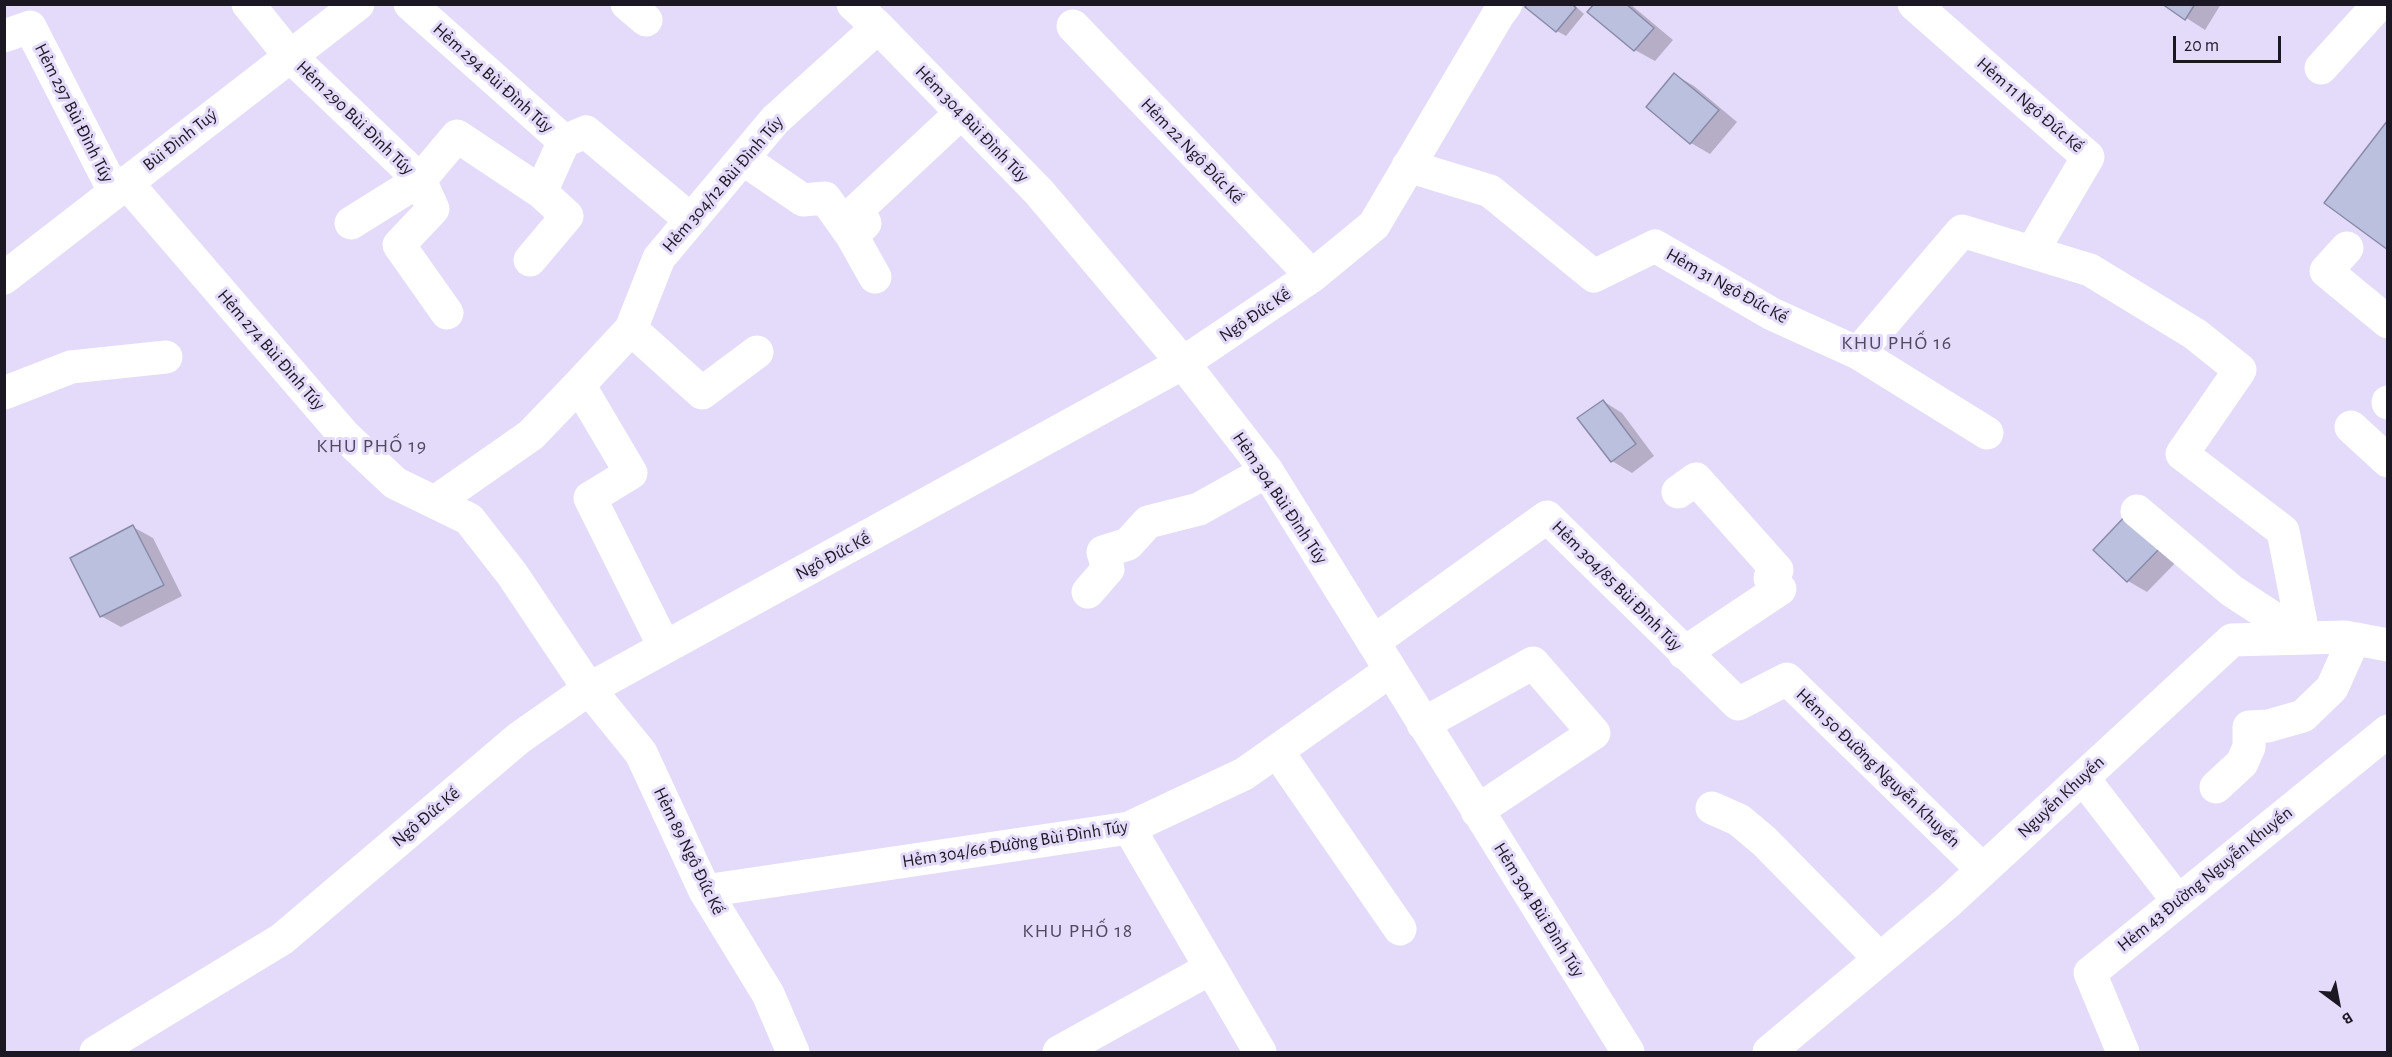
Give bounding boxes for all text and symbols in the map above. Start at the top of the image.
street label: Hẻm 294 Bùi Đình Túy [428,18,558,138]
scale bar [2176,24,2284,62]
text: 20 m [2184,37,2219,55]
street label: Hẻm 297 Bùi Đình Túy [30,40,118,186]
street label: Hẻm 11 Ngô Đức Kế [1972,53,2088,157]
street label: Hẻm 290 Bùi Đình Túy [292,56,418,180]
street label: Hẻm 304 Bùi Đình Túy [911,61,1033,187]
street label: Hẻm 22 Ngô Đức Kế [1136,94,1248,208]
street label: Bùi Đình Tuý [138,104,222,176]
street label: Hẻm 304/12 Bùi Đình Túy [658,111,788,257]
street label: Hẻm 31 Ngô Đức Kế [1662,244,1792,328]
street label: Ngô Đức Kế [1215,283,1295,347]
street label: Hẻm 274 Bùi Đình Túy [213,285,329,415]
district label: KHU PHỐ 16 [1841,331,1953,355]
street label: Hẻm 304 Bùi Đình Túy [1228,428,1332,568]
district label: KHU PHỐ 19 [316,434,428,458]
street label: Hẻm 304/85 Bùi Đình Túy [1547,516,1687,656]
street label: Ngô Đức Kế [792,527,874,585]
street label: Hẻm 50 Đường Nguyễn Khuyến [1791,684,1965,852]
street label: Nguyễn Khuyến [2013,751,2109,843]
street label: Ngô Đức Kế [388,782,464,852]
street label: Hẻm 89 Ngô Đức Kế [649,784,729,918]
street label: Hẻm 43 Đường Nguyễn Khuyến [2113,802,2297,956]
street label: Hẻm 304/66 Đường Bùi Đình Túy [901,815,1129,873]
street label: Hẻm 304 Bùi Đình Túy [1489,839,1589,981]
district label: KHU PHỐ 18 [1022,919,1134,943]
north arrow [2308,973,2368,1033]
text: B [2339,1009,2356,1028]

